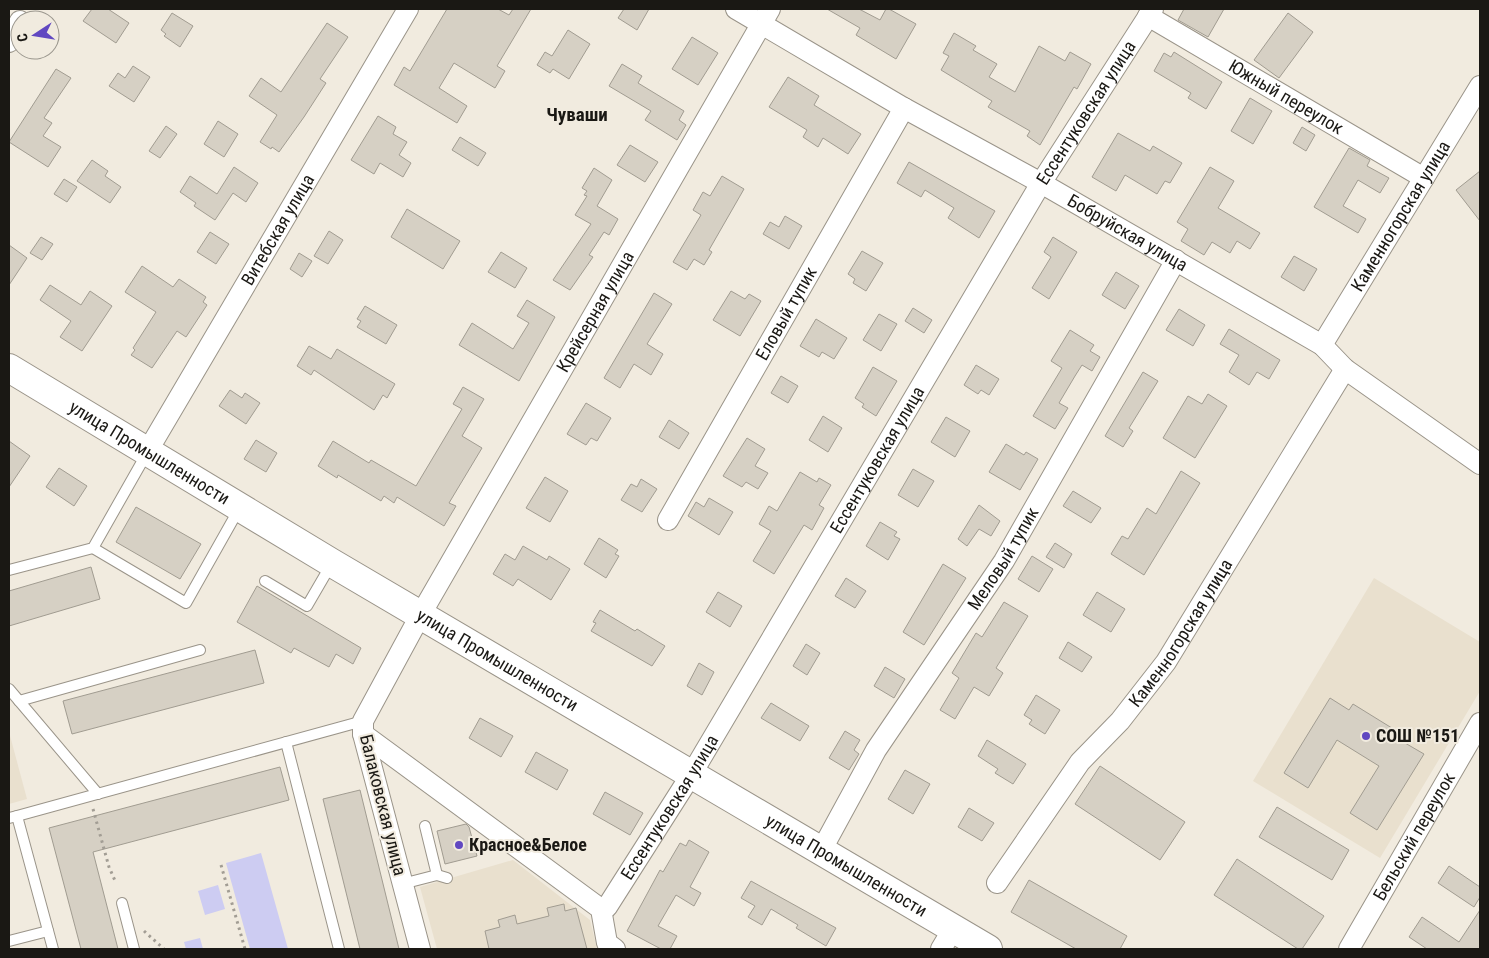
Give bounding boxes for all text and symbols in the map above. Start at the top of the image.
north arrow [10,10,60,60]
text: С [14,32,31,43]
street label: Ессентуковская улица [1032,37,1140,188]
street label: Южный переулок [1225,55,1348,139]
district label: Чуваши [546,103,608,126]
street label: Каменногорская улица [1346,137,1454,295]
street label: Витебская улица [237,170,318,289]
street label: Бобруйская улица [1064,190,1191,275]
street label: Крейсерная улица [552,247,638,376]
street label: Еловый тупик [751,263,821,364]
street label: Ессентуковская улица [825,382,928,537]
street label: улица Промышленности [66,396,234,509]
street label: Меловый тупик [963,503,1043,614]
street label: Каменногорская улица [1124,555,1236,711]
street label: улица Промышленности [413,604,582,715]
place label: СОШ №151 [1376,725,1459,746]
marker: СОШ №151 [1360,730,1372,742]
street label: Ессентуковская улица [616,731,722,883]
street label: Балаковская улица [356,732,411,878]
street label: Бельский переулок [1368,768,1459,904]
street label: улица Промышленности [762,810,931,921]
place label: Красное&Белое [469,834,587,855]
marker: Красное&Белое [453,839,465,851]

